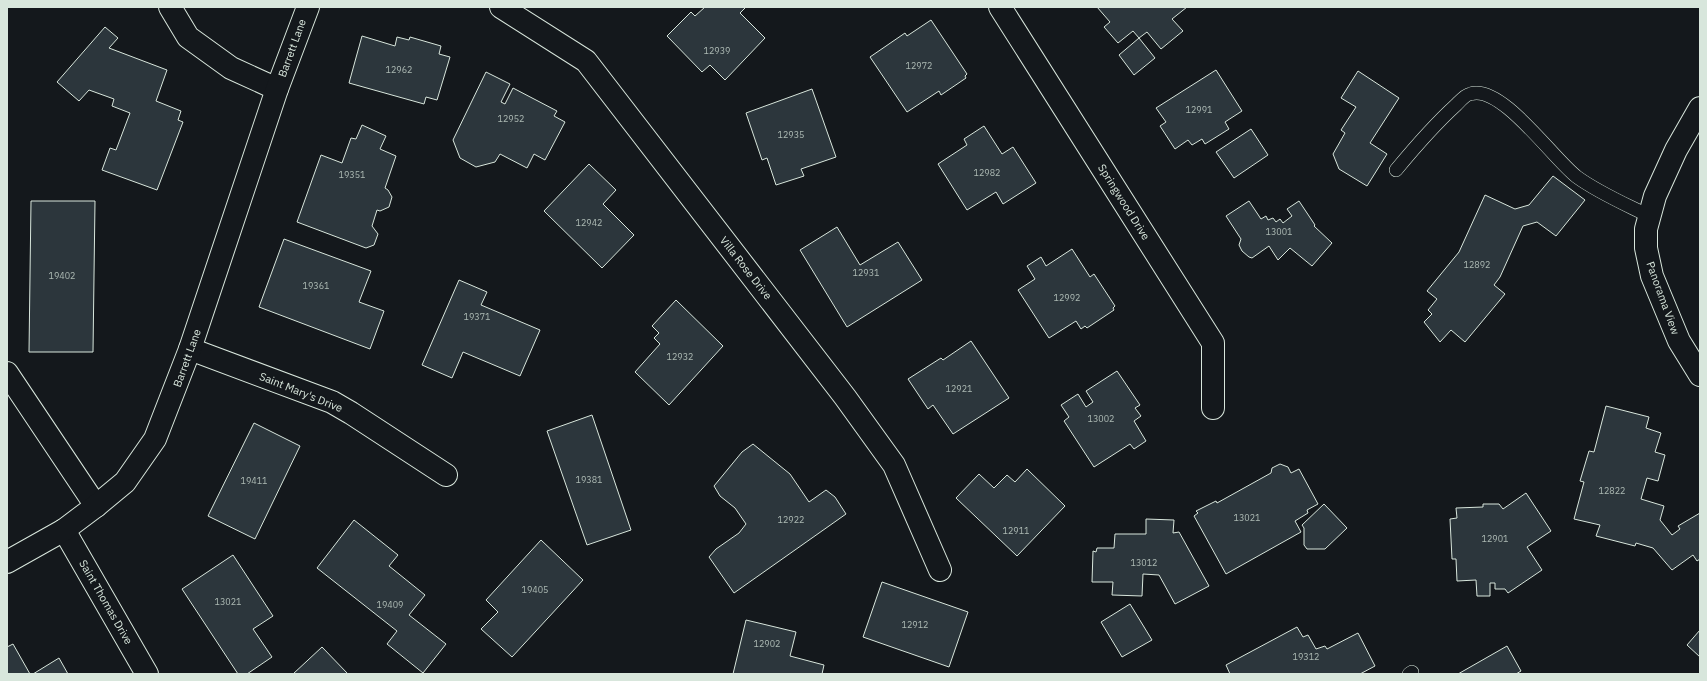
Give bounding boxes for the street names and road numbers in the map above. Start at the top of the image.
street label: Barrett Lane [275,17,309,79]
street label: Springwood Drive [1095,161,1153,243]
street label: Villa Rose Drive [717,234,775,302]
street label: Panorama View [1643,260,1683,337]
street label: Barrett Lane [170,327,204,389]
street label: Saint Mary's Drive [257,369,345,415]
street label: Saint Thomas Drive [76,557,136,647]

